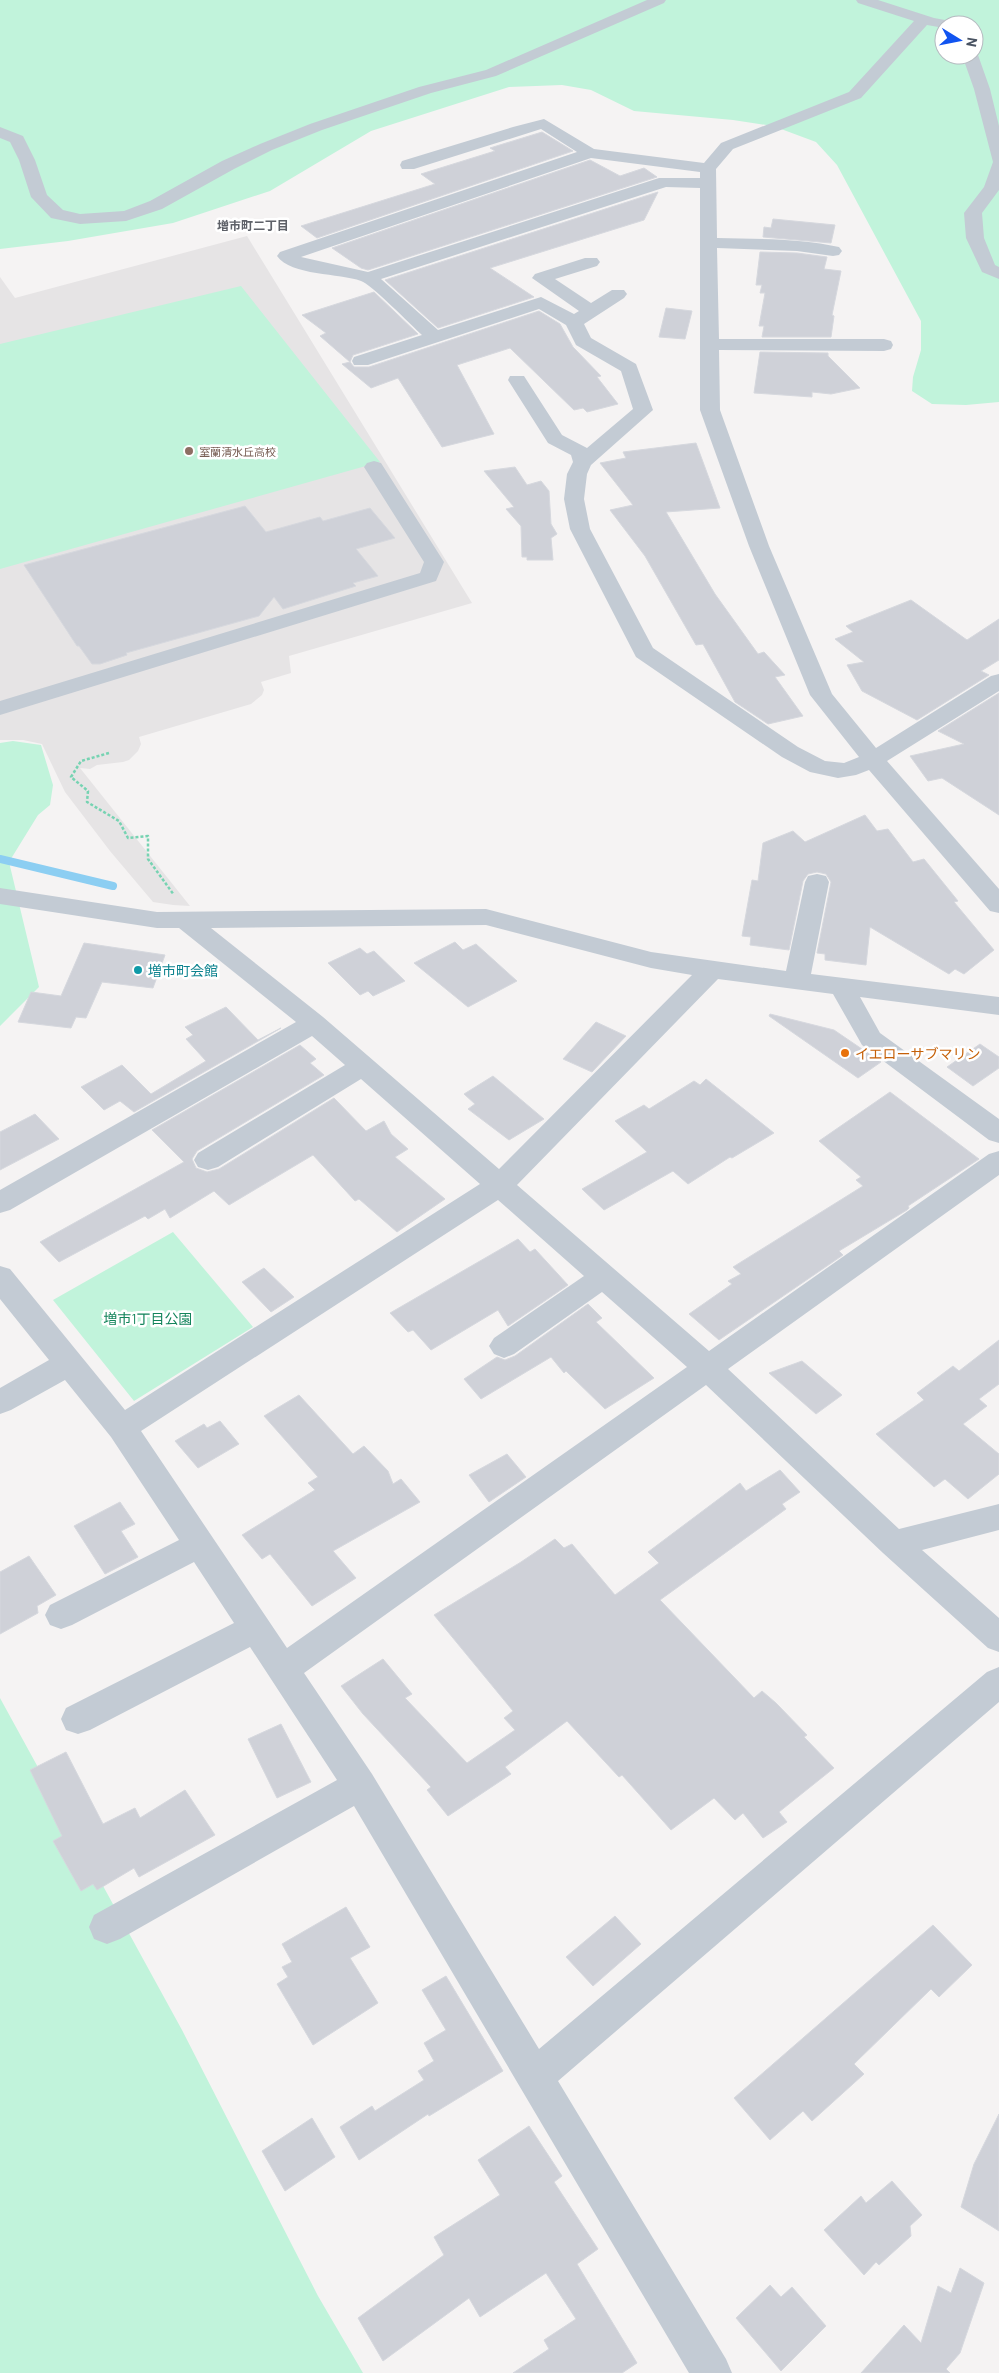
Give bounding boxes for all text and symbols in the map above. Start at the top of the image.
north arrow [934,15,984,65]
text: N [963,36,981,48]
district label: 増市町二丁目 [217,218,289,232]
marker: 室蘭清水丘高校 [183,445,195,457]
place label: 室蘭清水丘高校 [199,445,276,458]
place label: 増市町会館 [148,962,218,979]
marker: 増市町会館 [132,964,144,976]
place label: イエローサブマリン [855,1045,981,1062]
marker: イエローサブマリン [839,1047,851,1059]
park label: 増市1丁目公園 [104,1310,192,1327]

